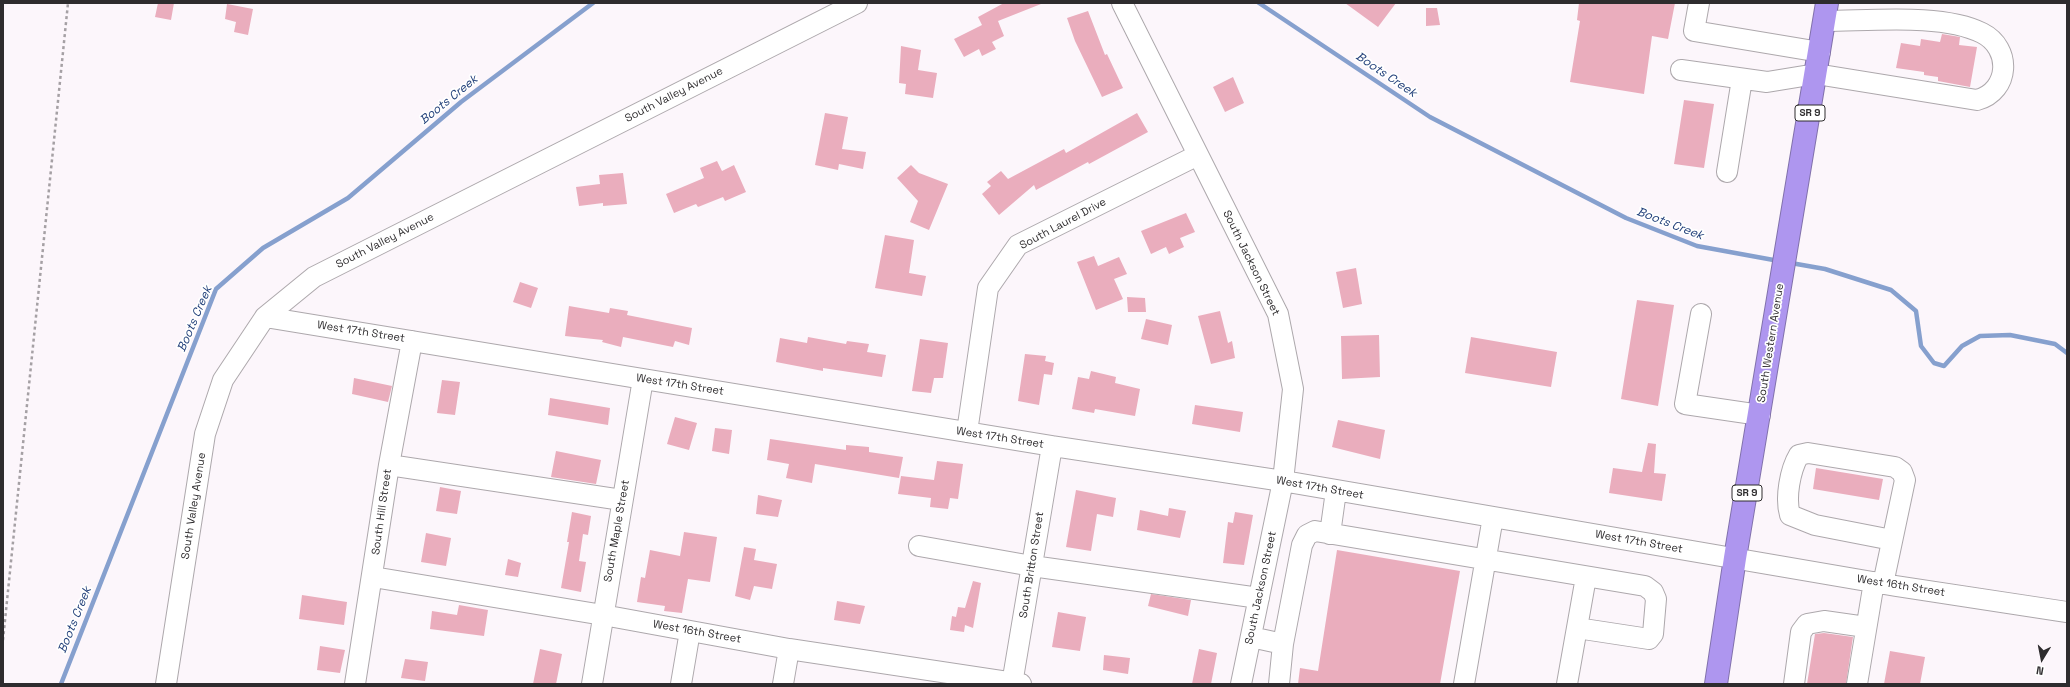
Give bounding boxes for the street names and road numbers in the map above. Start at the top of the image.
street label: South Valley Avenue [623,65,725,125]
road number: SR 9 [1795,105,1825,121]
street label: South Laurel Drive [1017,196,1109,252]
street label: South Jackson Street [1220,208,1282,318]
street label: South Valley Avenue [334,211,436,271]
street label: South Western Avenue [1755,282,1787,404]
street label: West 17th Street [316,319,406,345]
street label: West 17th Street [635,372,725,398]
street label: West 17th Street [955,425,1045,451]
street label: South Valley Avenue [179,452,209,560]
street label: South Hill Street [369,468,395,556]
street label: West 17th Street [1275,474,1365,502]
street label: South Maple Street [602,479,632,583]
road number: SR 9 [1732,485,1762,501]
street label: South Britton Street [1017,511,1047,619]
street label: West 17th Street [1594,528,1684,556]
street label: South Jackson Street [1243,530,1279,646]
street label: West 16th Street [1856,573,1946,599]
street label: West 16th Street [652,618,742,646]

